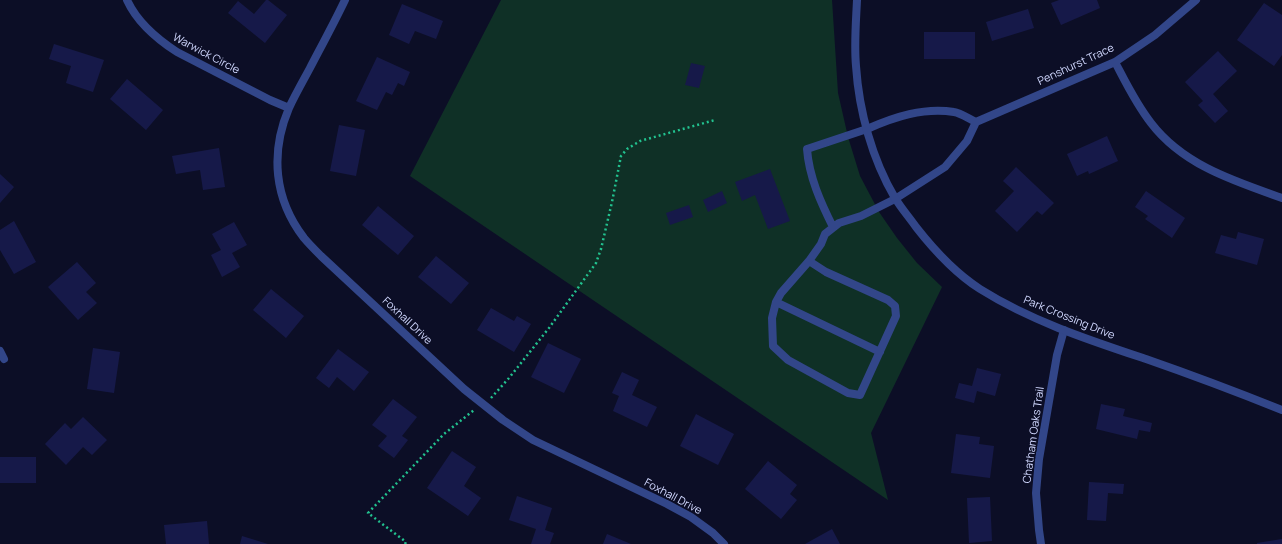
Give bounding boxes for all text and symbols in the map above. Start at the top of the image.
street label: Warwick Circle [170,31,242,77]
street label: Penshurst Trace [1036,42,1116,88]
street label: Park Crossing Drive [1021,294,1117,342]
street label: Foxhall Drive [379,295,435,347]
street label: Chatham Oaks Trail [1021,386,1047,484]
street label: Foxhall Drive [642,476,704,518]

